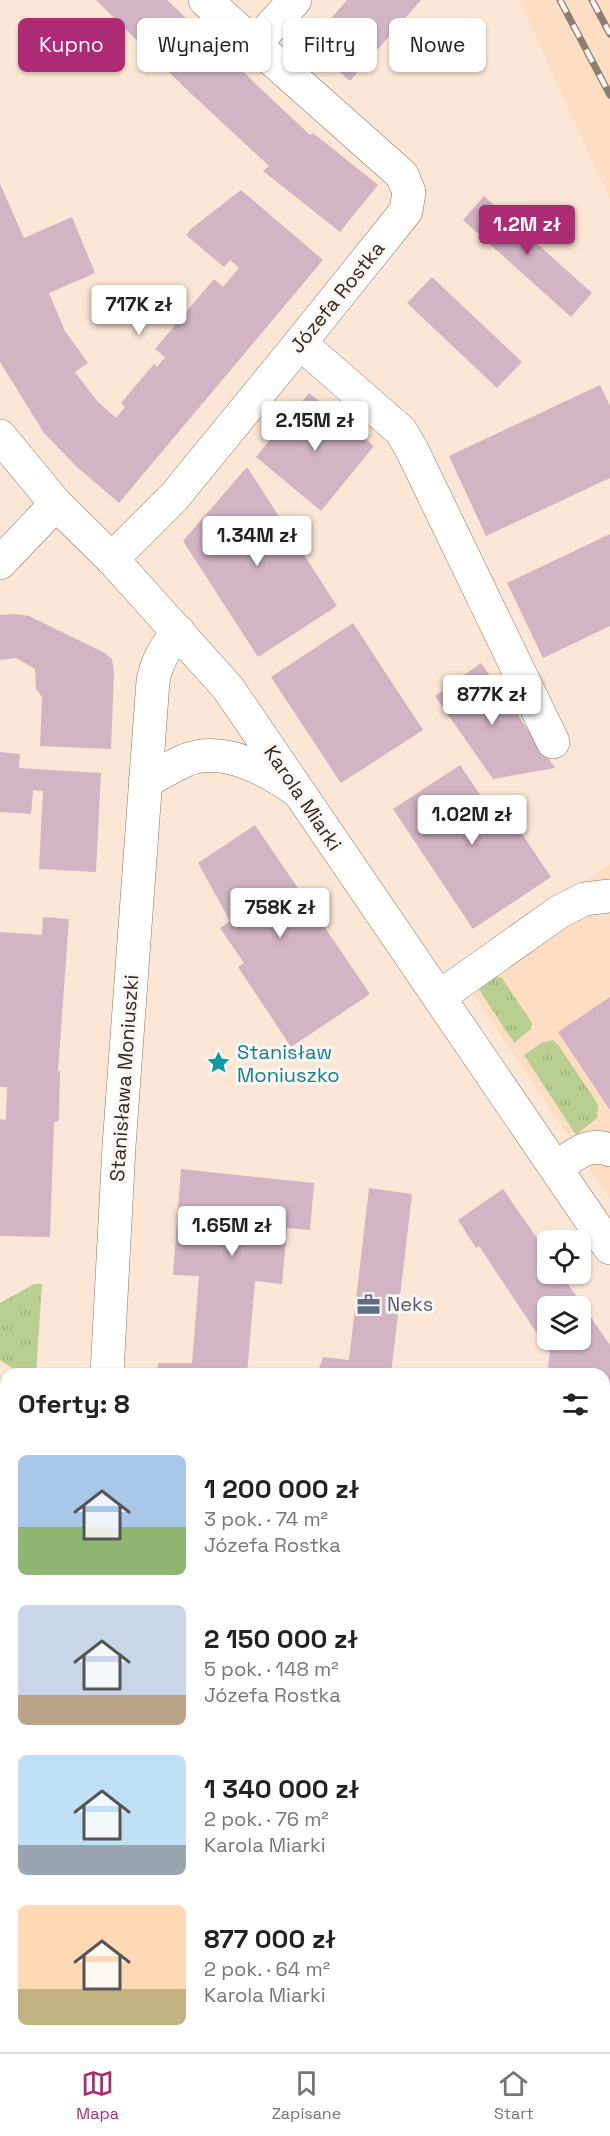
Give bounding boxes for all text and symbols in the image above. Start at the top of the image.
chip: Kupno [18,18,125,72]
chip: Wynajem [137,18,271,72]
chip: Filtry [283,18,377,72]
chip: Nowe [389,18,486,72]
pin: 1.2M zł [472,205,582,256]
text: 1.2M zł [493,211,561,237]
street label: Józefa Rostka [284,236,390,358]
pin: 717K zł [84,285,194,336]
text: 717K zł [105,291,173,317]
pin: 2.15M zł [253,401,377,452]
text: 2.15M zł [275,407,355,433]
pin: 1.34M zł [195,516,319,567]
text: 1.34M zł [216,522,298,548]
pin: 877K zł [437,675,547,726]
text: 877K zł [457,681,527,707]
street label: Karola Miarki [258,740,348,856]
pin: 1.02M zł [410,795,534,846]
text: 1.02M zł [432,801,512,827]
pin: 758K zł [225,888,335,939]
text: 758K zł [244,894,316,920]
street label: Stanisława Moniuszki [104,974,144,1182]
place label: Stanisław Moniuszko [237,1039,340,1088]
place icon: Stanisław Moniuszko [206,1050,232,1076]
pin: 1.65M zł [170,1206,294,1257]
text: 1.65M zł [192,1212,272,1238]
map controls [537,1230,591,1350]
button: locate [537,1230,591,1284]
office icon: Neks [356,1291,382,1317]
place label: Neks [387,1291,433,1317]
button: layers [537,1296,591,1350]
text: Oferty: 8 [18,1387,130,1421]
icon: filters [559,1388,592,1421]
text: 1 200 000 zł [204,1472,359,1506]
icon: home [66,1479,138,1551]
text: 3 pok. · 74 m² [204,1506,328,1532]
text: Józefa Rostka [204,1532,341,1558]
text: 2 150 000 zł [204,1622,358,1656]
icon: home [66,1629,138,1701]
text: 5 pok. · 148 m² [204,1656,339,1682]
text: Józefa Rostka [204,1682,341,1708]
text: 1 340 000 zł [204,1772,359,1806]
icon: home [66,1779,138,1851]
text: 2 pok. · 76 m² [204,1806,329,1832]
text: Karola Miarki [204,1832,326,1858]
text: 877 000 zł [204,1922,336,1956]
icon: home [66,1929,138,2001]
text: 2 pok. · 64 m² [204,1956,330,1982]
text: Karola Miarki [204,1982,326,2008]
tab: Mapa [76,2067,119,2124]
tab: Zapisane [272,2067,341,2124]
tab: Start [494,2067,534,2124]

